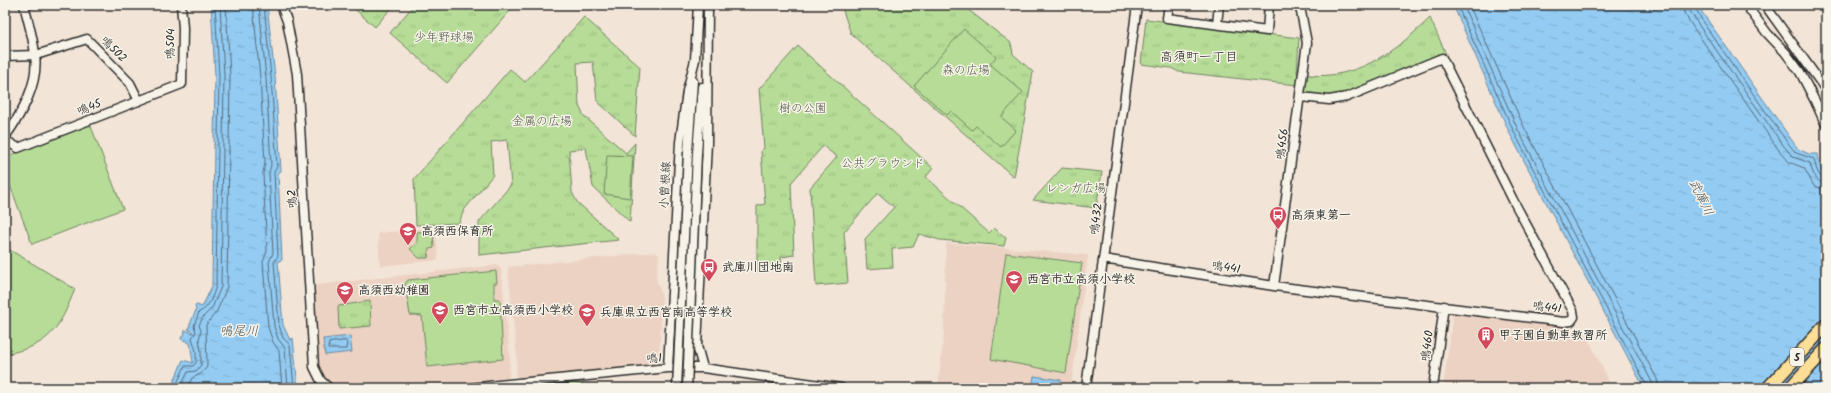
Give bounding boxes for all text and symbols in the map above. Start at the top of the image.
street label: 鳴504 [161,28,180,60]
park label: 少年野球場 [414,28,474,47]
street label: 鳴502 [96,32,131,67]
district label: 高須町一丁目 [1160,47,1238,68]
park label: 森の広場 [942,61,990,80]
street label: 鳴45 [74,94,106,121]
park label: 樹の公園 [779,99,827,118]
park label: 金属の広場 [512,112,572,131]
street label: 鳴456 [1271,127,1294,161]
park label: 公共グラウンド [841,154,925,173]
street label: 小曽根線 [655,161,676,209]
water label: 武庫川 [1683,176,1719,220]
park label: レンガ広場 [1046,179,1106,198]
street label: 鳴2 [283,189,302,209]
street label: 鳴432 [1085,202,1108,236]
bus stop icon: 高須東第一 [1268,205,1288,230]
place label: 高須東第一 [1291,206,1351,225]
school or university icon: 高須西保育所 [398,221,418,246]
place label: 高須西保育所 [421,222,494,241]
street label: 鳴441 [1210,256,1242,279]
bus stop icon: 武庫川団地南 [699,257,719,282]
place label: 武庫川団地南 [722,258,794,277]
school or university icon: 西宮市立高須小学校 [1004,269,1024,294]
place label: 西宮市立高須小学校 [1027,270,1135,289]
school or university icon: 高須西幼稚園 [335,280,355,305]
place label: 高須西幼稚園 [358,281,430,300]
street label: 鳴441 [1531,296,1563,319]
school or university icon: 西宮市立高須西小学校 [430,300,450,325]
place label: 西宮市立高須西小学校 [453,301,573,320]
school or university icon: 兵庫県立西宮南高等学校 [577,302,597,327]
place label: 兵庫県立西宮南高等学校 [600,303,732,322]
water label: 鳴尾川 [219,321,259,342]
building icon: 甲子園自動車教習所 [1476,325,1496,350]
place label: 甲子園自動車教習所 [1499,326,1608,345]
street label: 鳴460 [1416,329,1439,363]
street label: 鳴1 [645,348,663,369]
road number: 5 [1790,348,1804,366]

